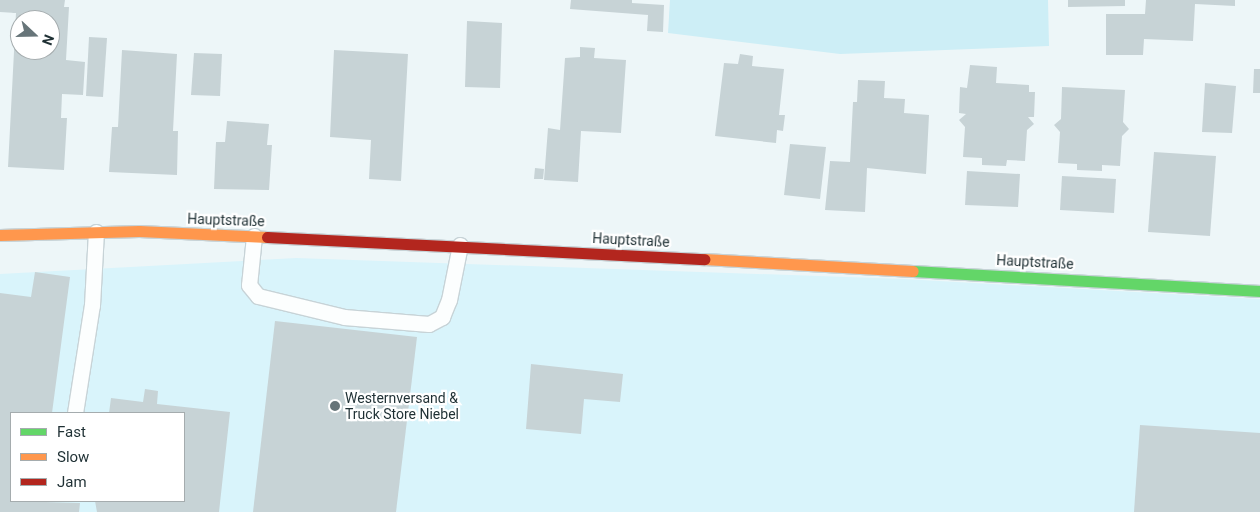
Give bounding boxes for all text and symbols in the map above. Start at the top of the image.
north arrow [10,10,60,60]
text: N [39,33,57,47]
street label: Hauptstraße [187,210,265,230]
street label: Hauptstraße [592,230,670,250]
street label: Hauptstraße [996,252,1074,272]
place label: Westernversand & Truck Store Niebel [345,390,459,422]
marker: Westernversand & Truck Store Niebel [329,400,341,412]
legend [10,412,185,502]
text: Fast [57,423,86,441]
text: Slow [57,448,89,466]
text: Jam [57,473,87,491]

